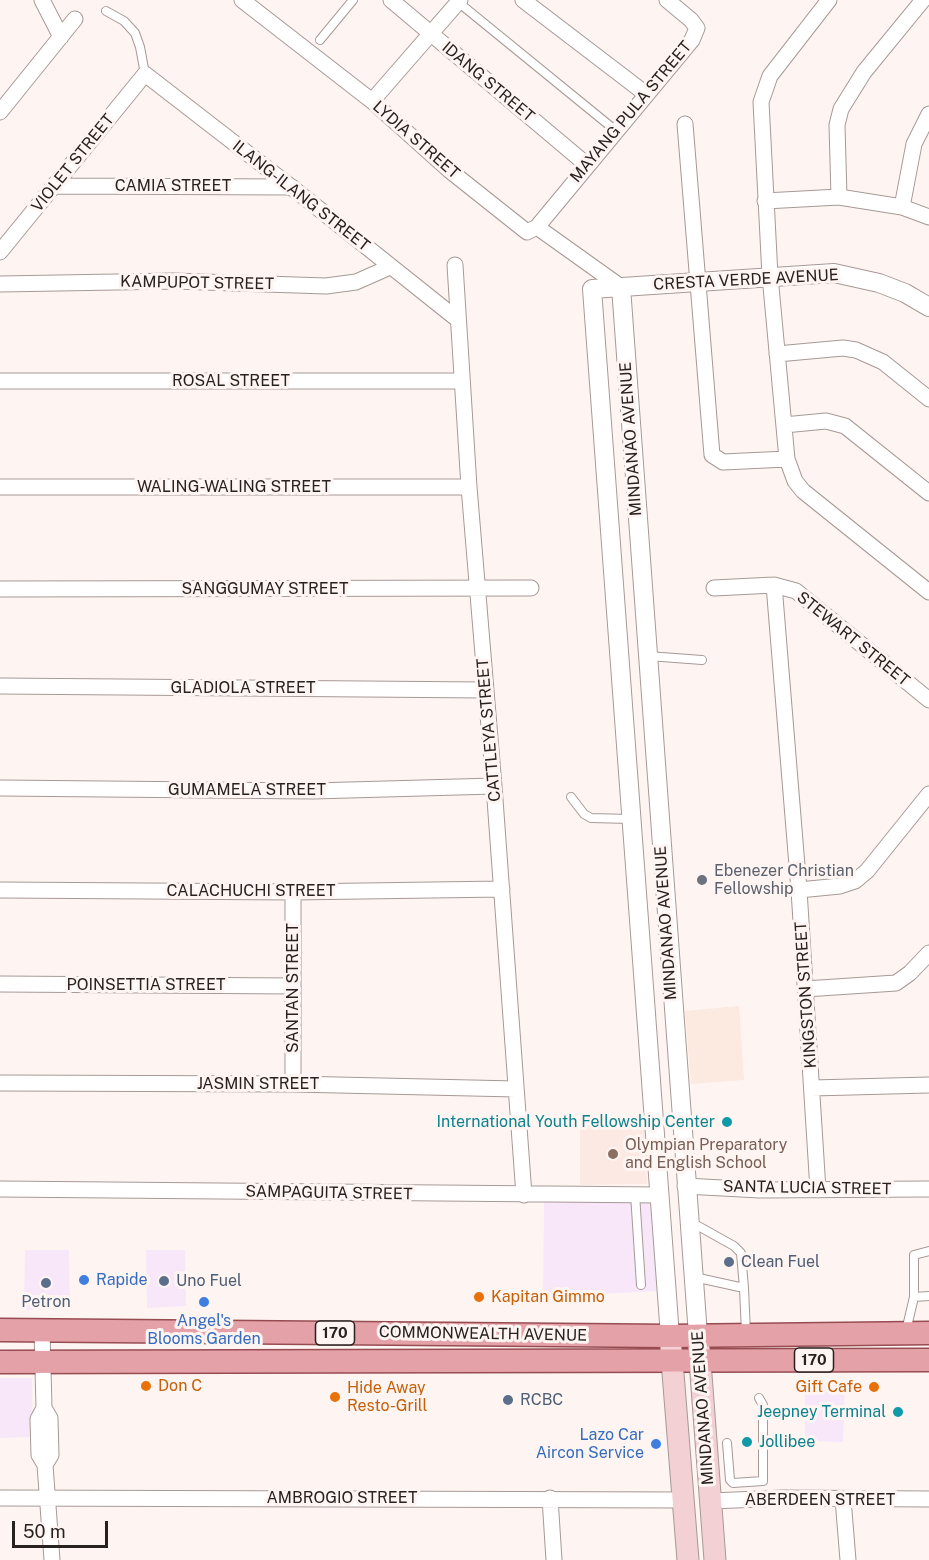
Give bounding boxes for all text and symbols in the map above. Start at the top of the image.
street label: MAYANG PULA STREET [566,37,696,187]
street label: IDANG STREET [438,38,538,126]
street label: LYDIA STREET [369,97,463,183]
street label: VIOLET STREET [28,110,118,216]
street label: ILANG-ILANG STREET [229,136,373,256]
street label: CAMIA STREET [115,176,231,196]
street label: CRESTA VERDE AVENUE [653,266,839,294]
street label: KAMPUPOT STREET [120,272,274,294]
street label: MINDANAO AVENUE [616,361,646,517]
street label: ROSAL STREET [172,371,290,391]
street label: WALING-WALING STREET [137,477,331,497]
street label: SANGGUMAY STREET [182,579,348,599]
street label: STEWART STREET [793,588,913,690]
street label: CATTLEYA STREET [473,657,505,803]
street label: GLADIOLA STREET [170,678,316,698]
street label: GUMAMELA STREET [168,780,326,800]
street label: MINDANAO AVENUE [651,845,681,1001]
place label: Ebenezer Christian Fellowship [714,861,854,899]
marker: Ebenezer Christian Fellowship [695,873,709,887]
street label: CALACHUCHI STREET [166,881,336,901]
street label: KINGSTON STREET [791,921,821,1069]
street label: SANTAN STREET [283,923,303,1053]
street label: POINSETTIA STREET [66,975,226,995]
street label: JASMIN STREET [197,1074,319,1094]
place label: International Youth Fellowship Center [436,1112,715,1132]
marker: International Youth Fellowship Center [720,1115,734,1129]
place label: Olympian Preparatory and English School [625,1135,787,1173]
marker: Olympian Preparatory and English School [606,1147,620,1161]
street label: SANTA LUCIA STREET [723,1177,891,1199]
street label: SAMPAGUITA STREET [245,1182,413,1204]
place label: Clean Fuel [741,1252,820,1272]
marker: Clean Fuel [722,1255,736,1269]
place label: Rapide [96,1270,148,1290]
place label: Uno Fuel [176,1271,242,1291]
marker: Rapide [77,1273,91,1287]
marker: Uno Fuel [157,1274,171,1288]
marker: Petron [39,1276,53,1290]
place label: Kapitan Gimmo [491,1287,605,1307]
marker: Kapitan Gimmo [472,1290,486,1304]
place label: Petron [21,1292,71,1312]
marker: Angel's Blooms Garden [197,1295,211,1309]
place label: Angel's Blooms Garden [147,1311,261,1349]
road number: 170 [316,1321,354,1345]
street label: COMMONWEALTH AVENUE [379,1323,587,1345]
street label: MINDANAO AVENUE [688,1330,718,1486]
road number: 170 [794,1348,834,1372]
place label: Don C [158,1376,202,1396]
place label: Gift Cafe [796,1377,862,1397]
place label: Hide Away Resto-Grill [347,1378,427,1416]
marker: Don C [139,1379,153,1393]
marker: Gift Cafe [867,1380,881,1394]
marker: Hide Away Resto-Grill [328,1390,342,1404]
place label: RCBC [520,1390,563,1410]
marker: RCBC [501,1393,515,1407]
place label: Jeepney Terminal [757,1402,886,1422]
marker: Jeepney Terminal [891,1405,905,1419]
place label: Lazo Car Aircon Service [536,1425,644,1463]
place label: Jollibee [759,1432,815,1452]
marker: Jollibee [740,1435,754,1449]
marker: Lazo Car Aircon Service [649,1437,663,1451]
street label: AMBROGIO STREET [266,1488,418,1508]
street label: ABERDEEN STREET [745,1490,895,1510]
scale bar [15,1509,111,1547]
text: 50 m [23,1521,66,1542]

